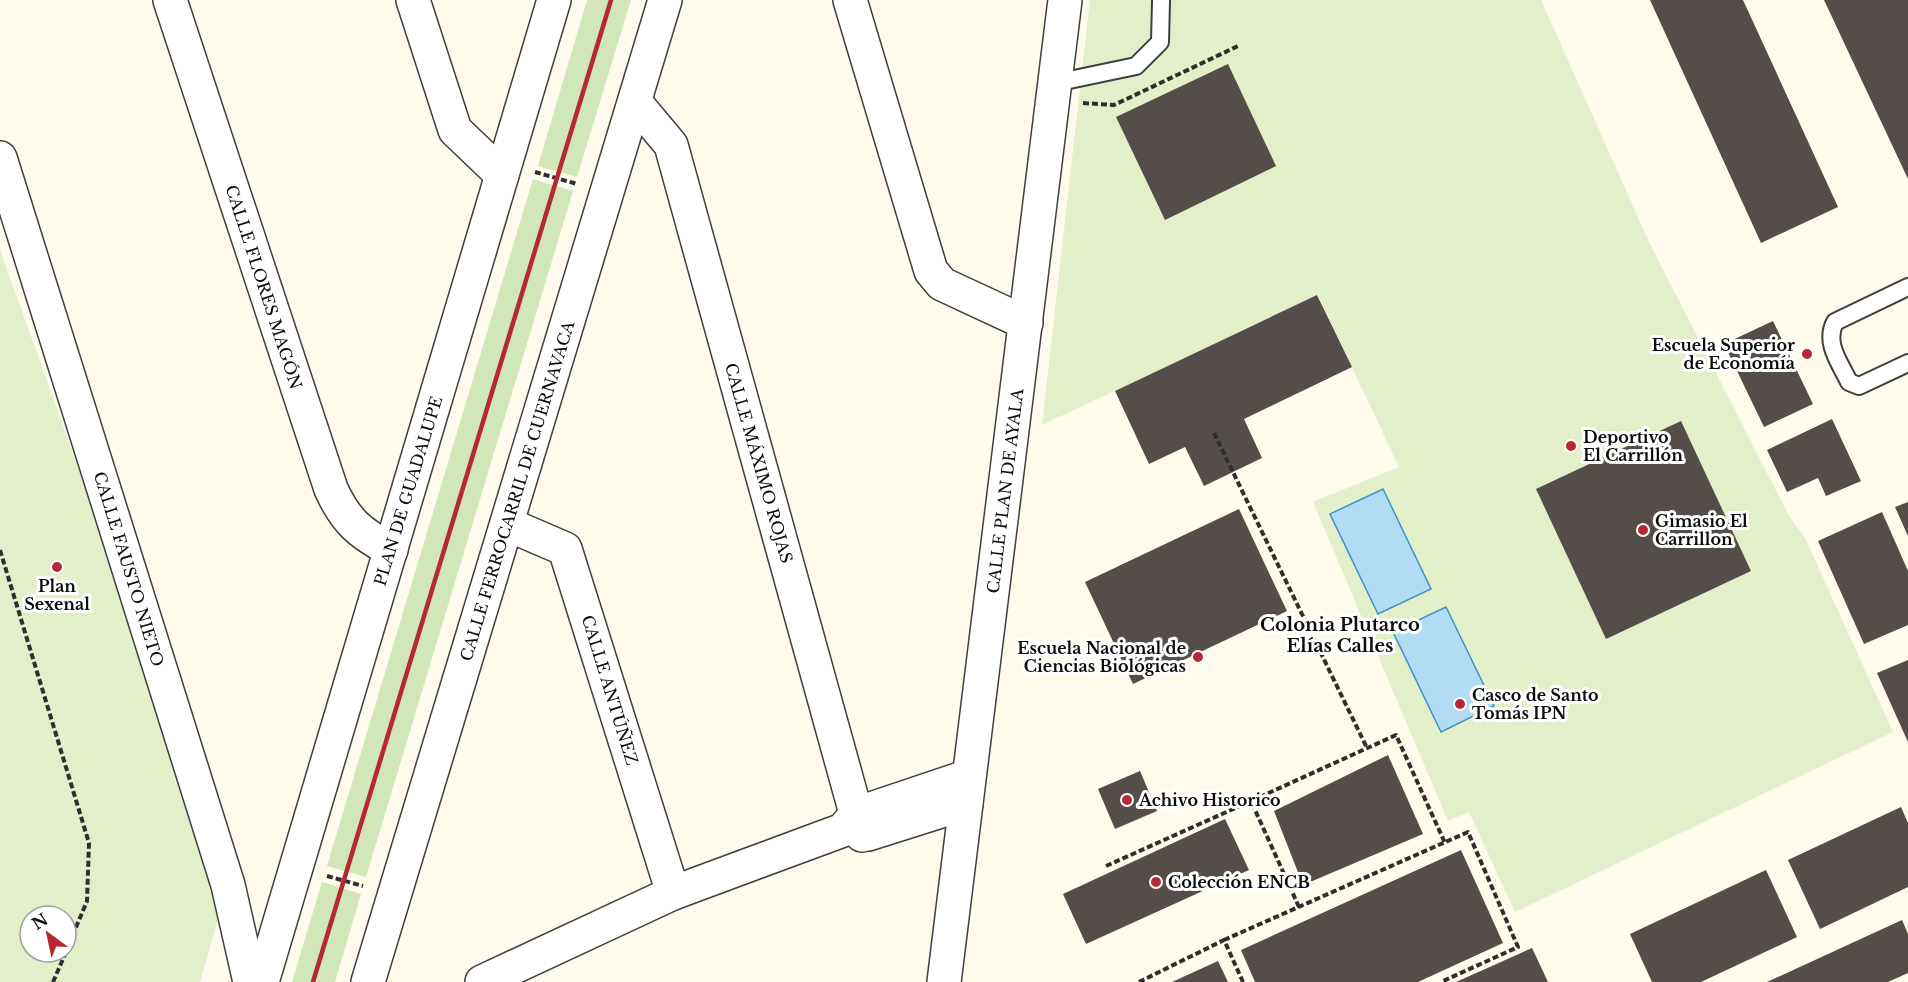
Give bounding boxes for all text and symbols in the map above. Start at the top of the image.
street label: CALLE FLORES MAGÓN [221,182,307,392]
street label: CALLE FERROCARRIL DE CUERNAVACA [456,318,579,664]
place label: Escuela Superior de Economía [1652,335,1795,373]
marker: Escuela Superior de Economía [1800,347,1814,361]
street label: CALLE MÁXIMO ROJAS [721,361,797,565]
street label: CALLE PLAN DE AYALA [983,387,1028,595]
street label: PLAN DE GUADALUPE [370,394,446,588]
place label: Deportivo El Carrillón [1583,427,1683,465]
marker: Deportivo El Carrillón [1564,439,1578,453]
street label: CALLE FAUSTO NIETO [90,469,168,669]
place label: Gimasio El Carrillon [1655,511,1748,549]
marker: Gimasio El Carrillon [1636,523,1650,537]
marker: Plan Sexenal [50,560,64,574]
place label: Plan Sexenal [24,576,90,614]
street label: CALLE ANTÚÑEZ [578,612,643,767]
district label: Colonia Plutarco Elías Calles [1260,614,1420,657]
place label: Escuela Nacional de Ciencias Biológicas [1017,638,1186,676]
marker: Escuela Nacional de Ciencias Biológicas [1191,650,1205,664]
place label: Casco de Santo Tomás IPN [1472,685,1598,723]
marker: Casco de Santo Tomás IPN [1453,697,1467,711]
place label: Achivo Historico [1138,790,1281,810]
marker: Achivo Historico [1120,793,1134,807]
place label: Colección ENCB [1168,872,1310,892]
marker: Colección ENCB [1149,875,1163,889]
north arrow [18,904,78,964]
text: N [28,909,52,934]

